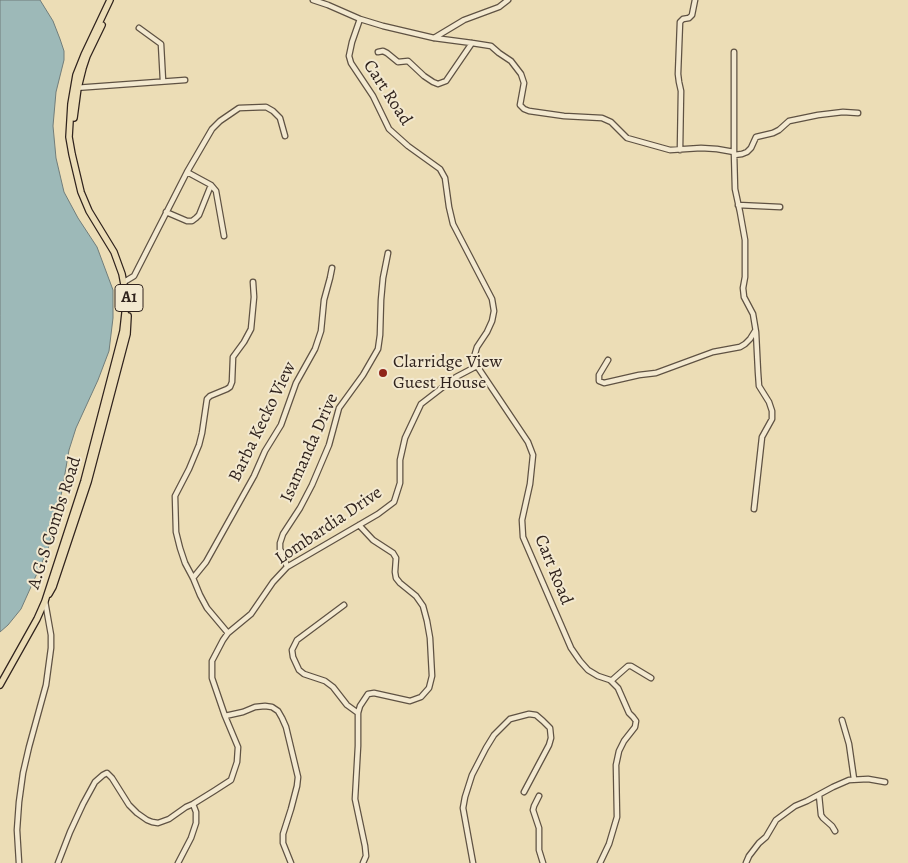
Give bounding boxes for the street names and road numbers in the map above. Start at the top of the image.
street label: Cart Road [358,56,416,130]
road number: A1 [115,284,143,312]
street label: Barba Kecko View [225,358,301,486]
street label: Isamanda Drive [276,390,344,506]
street label: A.G.S Combs Road [23,454,87,592]
street label: Lombardia Drive [271,482,387,570]
street label: Cart Road [529,532,577,608]

